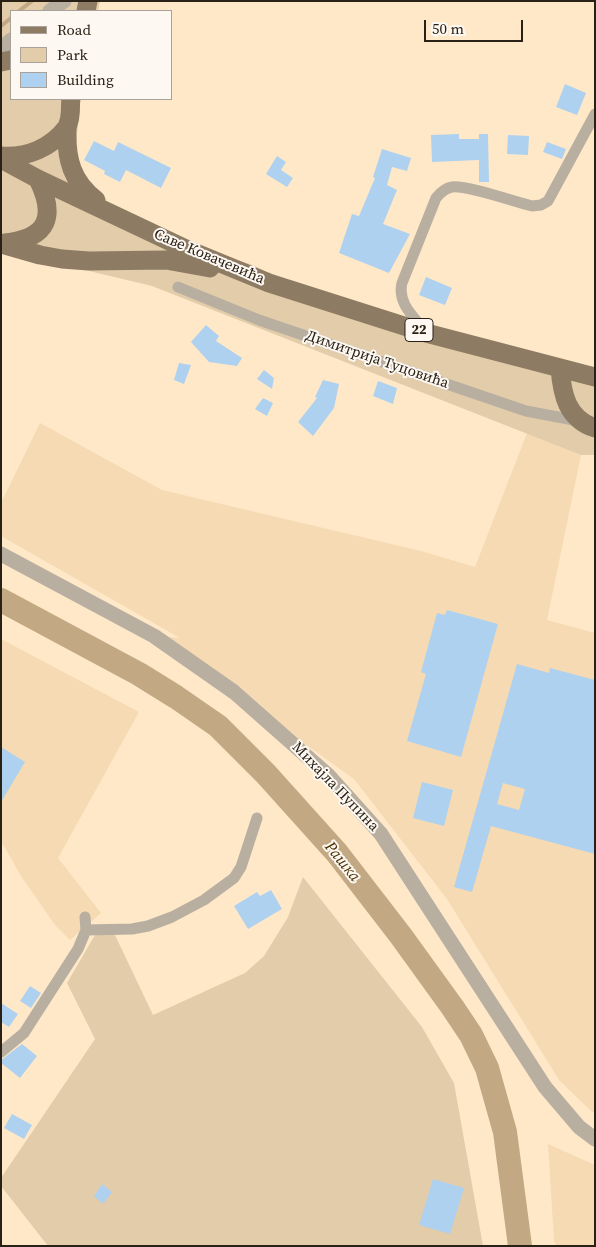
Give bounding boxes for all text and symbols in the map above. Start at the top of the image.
legend [10,10,172,100]
scale bar [426,10,525,42]
text: 50 m [432,18,464,39]
text: Road [57,19,91,40]
text: Park [57,44,88,65]
text: Building [57,69,114,90]
street label: Саве Ковачевића [151,226,267,288]
road number: 22 [405,318,433,342]
street label: Димитрија Туцовића [303,327,451,393]
street label: Михајла Пупина [288,739,382,835]
water label: Рашка [320,838,364,886]

